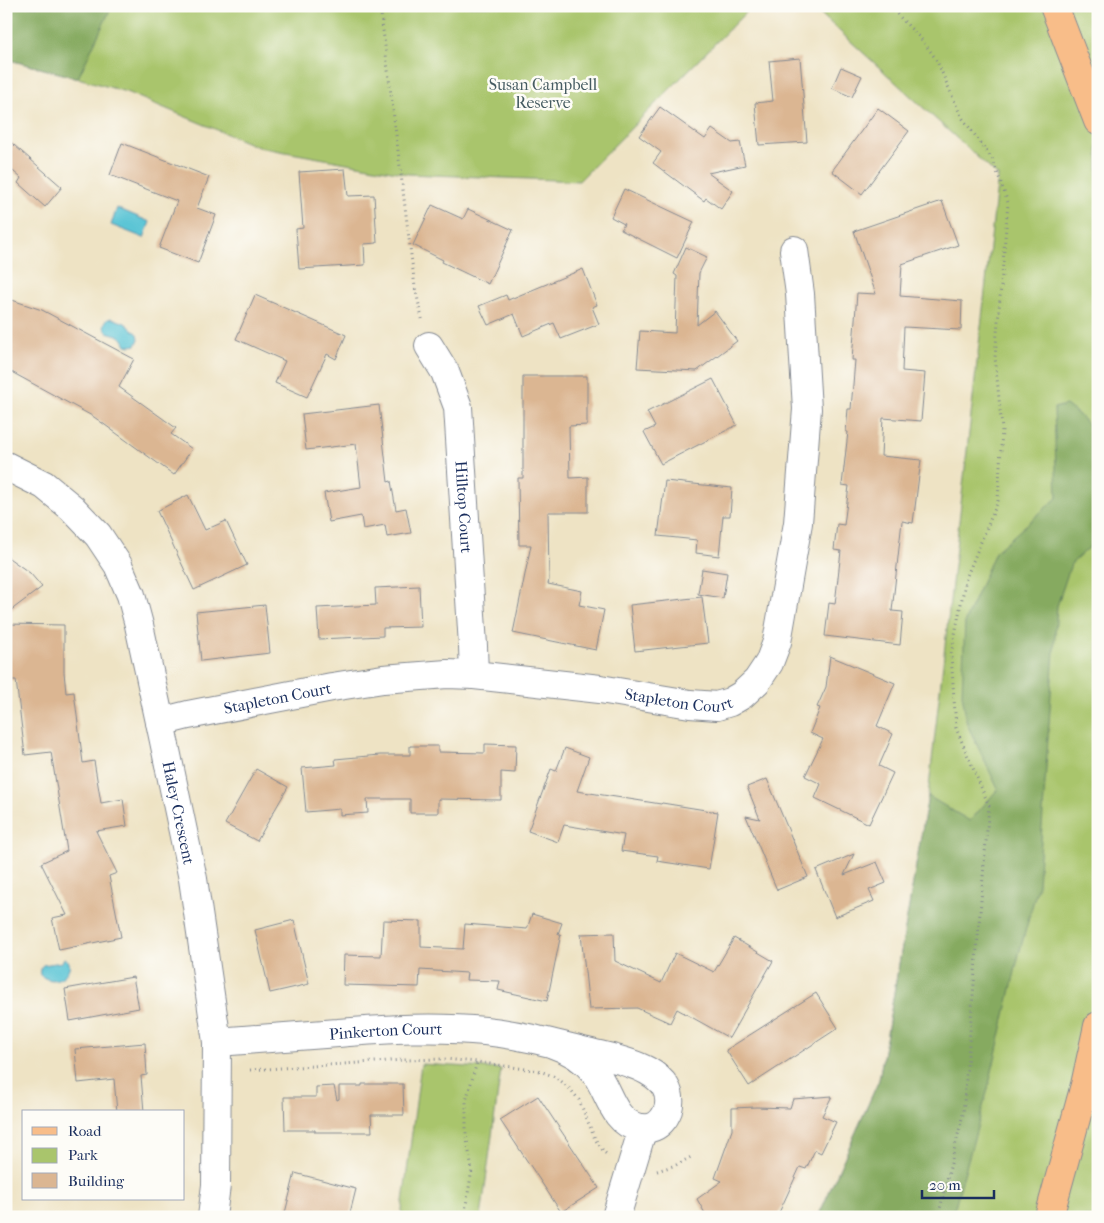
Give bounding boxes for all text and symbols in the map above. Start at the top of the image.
park label: Susan Campbell Reserve [489,75,598,112]
street label: Hilltop Court [451,460,476,554]
street label: Stapleton Court [222,678,333,718]
street label: Stapleton Court [623,684,736,716]
street label: Haley Crescent [158,759,199,867]
street label: Pinkerton Court [328,1019,443,1044]
legend [22,1110,185,1200]
text: Road [68,1122,102,1140]
text: Park [68,1146,98,1164]
scale bar [922,1168,994,1200]
text: Building [68,1172,125,1190]
text: 20 m [929,1176,961,1194]

